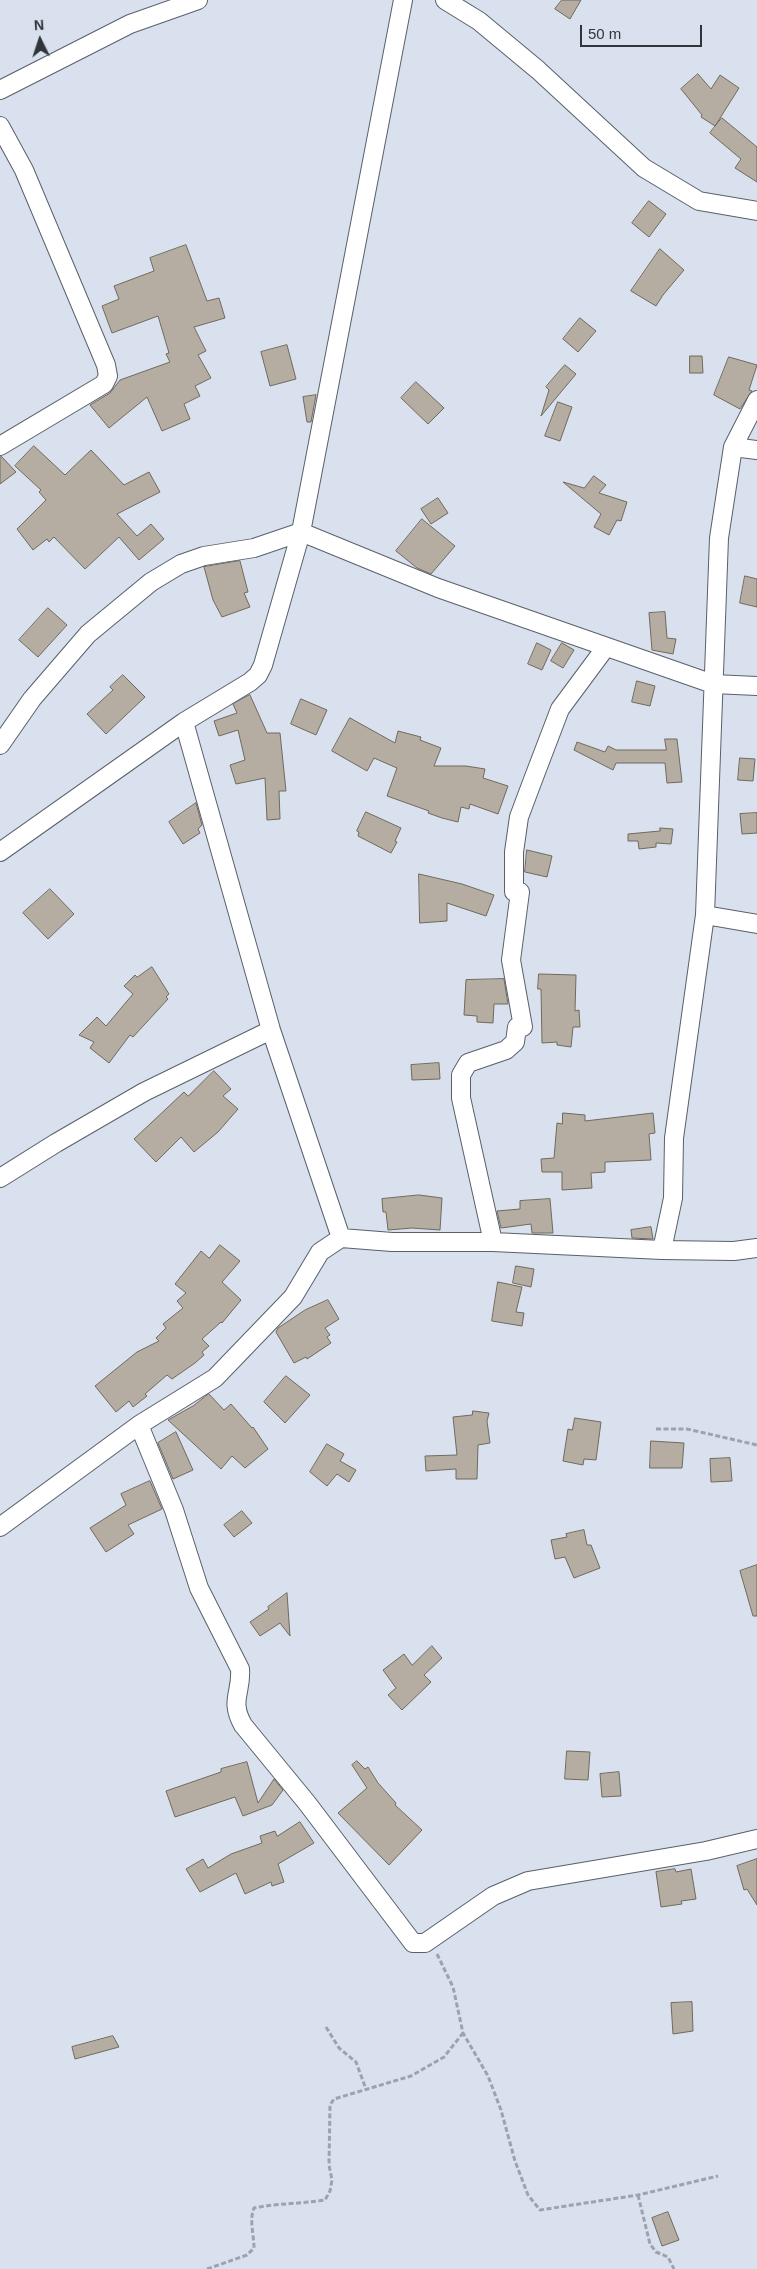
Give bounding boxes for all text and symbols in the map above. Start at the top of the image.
north arrow [15,15,65,65]
scale bar [582,15,704,47]
text: N [33,17,45,33]
text: 50 m [588,25,621,42]

